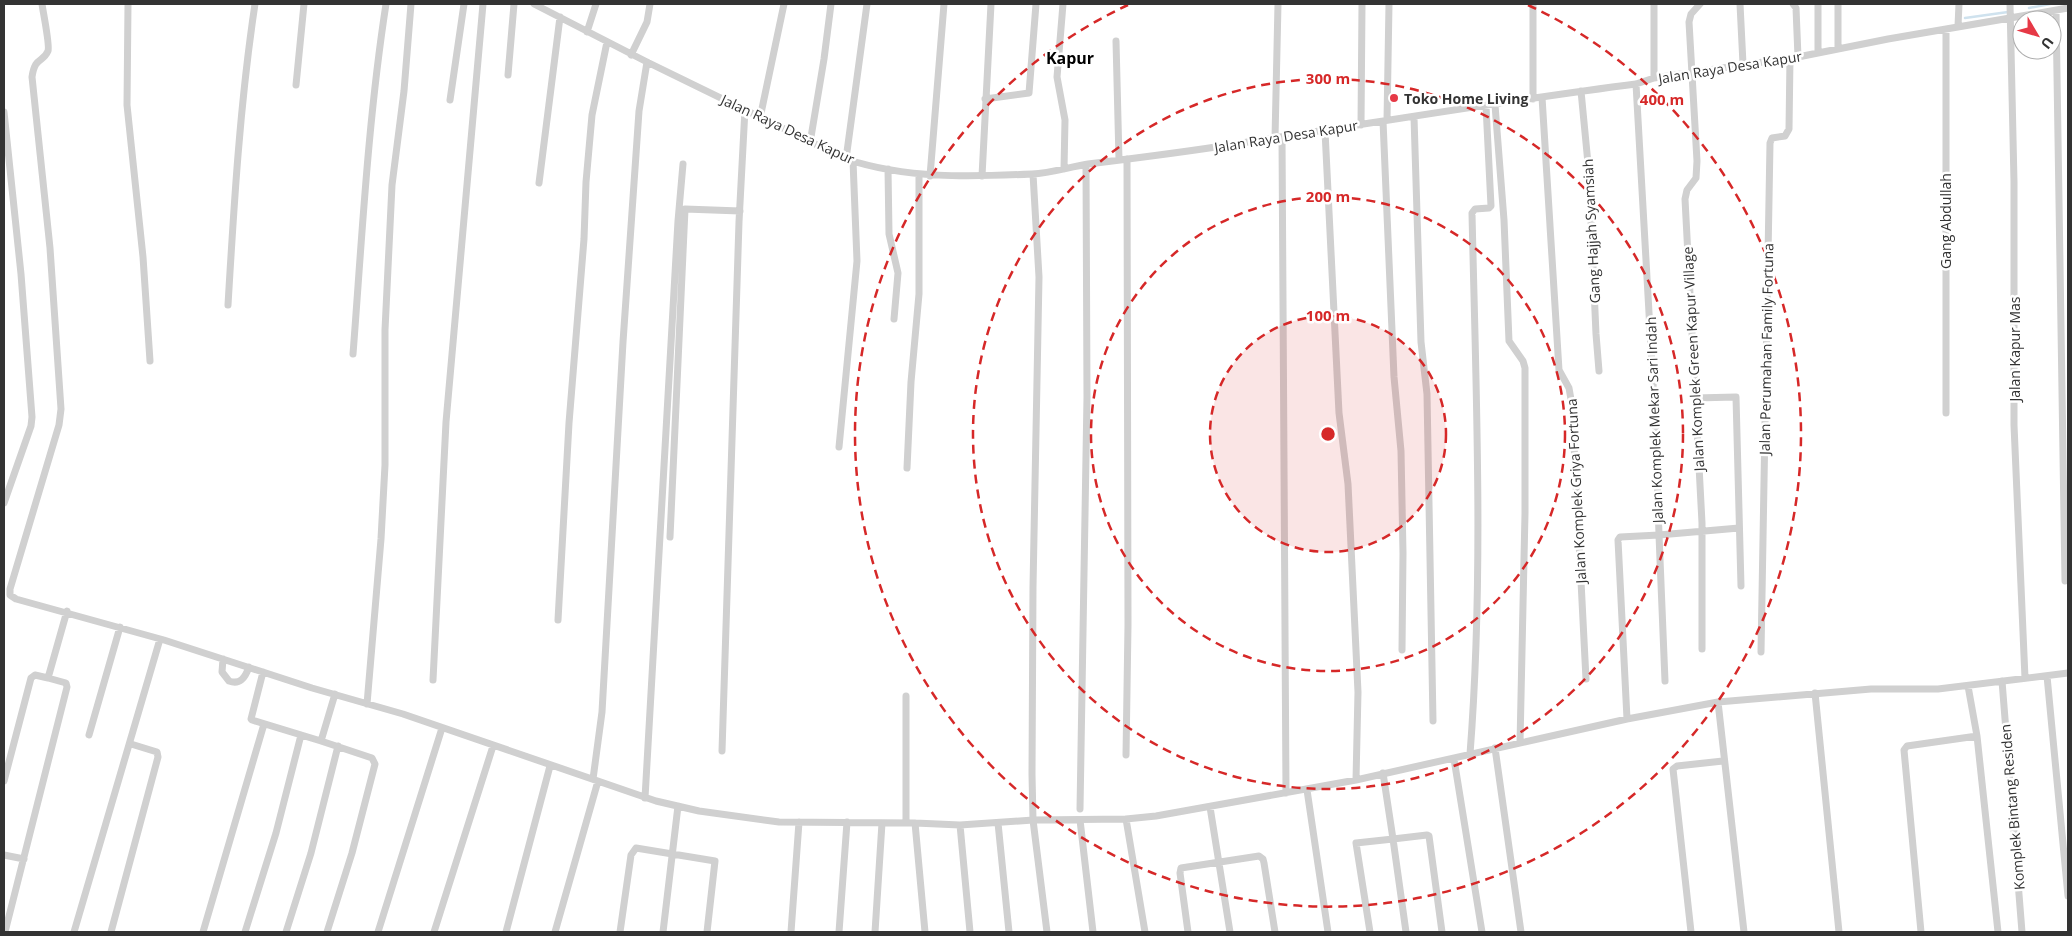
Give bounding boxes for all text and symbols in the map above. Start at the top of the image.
north arrow [2012,10,2062,60]
text: U [2037,33,2058,53]
street label: Jalan Raya Desa Kapur [1655,46,1803,88]
district label: Kapur [1046,47,1094,69]
text: 300 m [1306,68,1350,88]
street label: Jalan Raya Desa Kapur [716,89,858,168]
place label: Toko Home Living [1404,89,1528,108]
text: 400 m [1640,89,1684,109]
marker: Toko Home Living [1388,92,1400,104]
street label: Jalan Raya Desa Kapur [1211,115,1359,157]
street label: Gang Hajjah Syamsiah [1578,158,1604,304]
street label: Gang Abdullah [1936,173,1955,269]
text: 200 m [1306,186,1350,206]
street label: Jalan Perumahan Family Fortuna [1755,243,1777,457]
street label: Jalan Komplek Green Kapur Village [1678,246,1708,474]
street label: Jalan Kapur Mas [2005,296,2024,403]
text: 100 m [1306,305,1350,325]
street label: Jalan Komplek Mekar Sari Indah [1641,316,1667,526]
street label: Jalan Komplek Griya Fortuna [1562,398,1590,586]
centre of rings [1319,425,1337,443]
street label: Komplek Bintang Residen [1995,723,2029,891]

